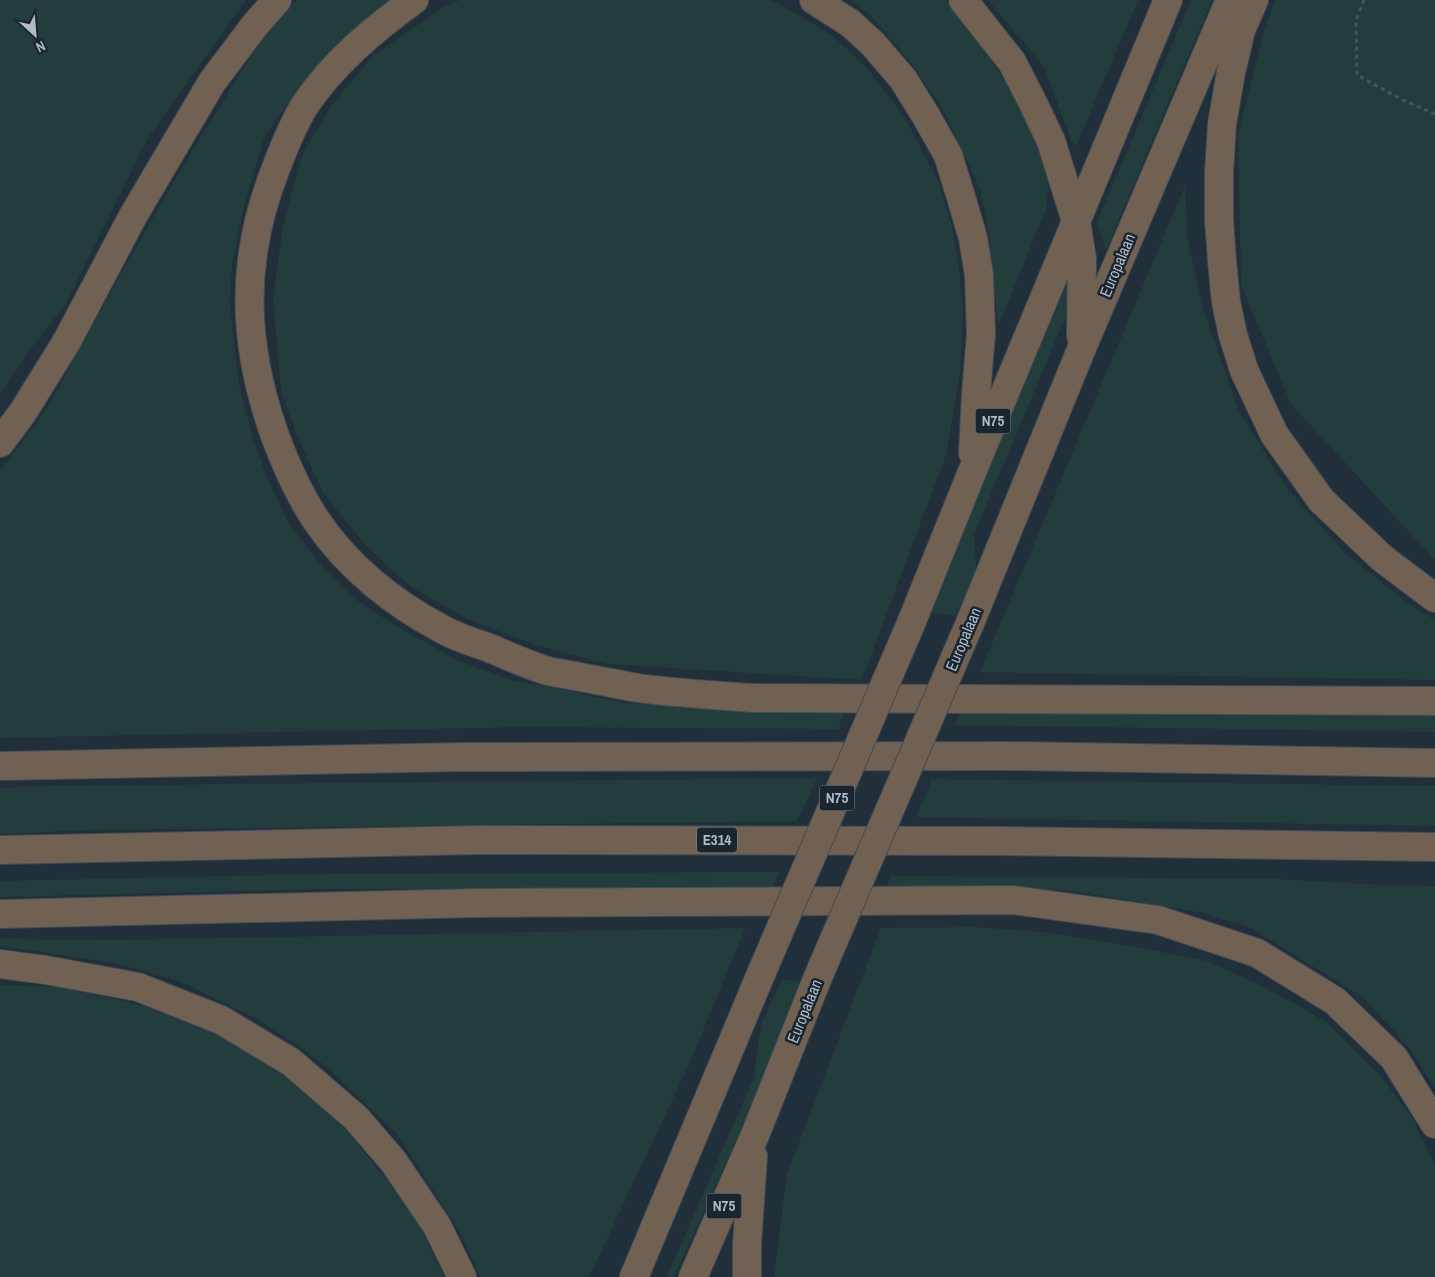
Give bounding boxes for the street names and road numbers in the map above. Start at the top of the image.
street label: Europalaan [1094,230,1140,300]
road number: N75 [976,408,1010,434]
street label: Europalaan [940,604,986,674]
road number: N75 [820,786,854,810]
road number: E314 [697,828,737,852]
street label: Europalaan [781,976,827,1046]
road number: N75 [706,1194,742,1218]

